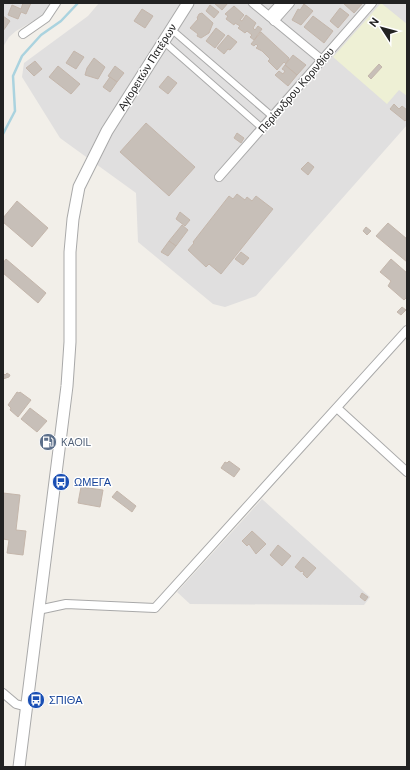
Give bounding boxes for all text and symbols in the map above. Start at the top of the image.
north arrow [362,8,402,48]
text: N [366,15,382,29]
street label: Αγιορειτών Πατέρων [115,21,180,113]
street label: Περίανδρου Κορινθίου [255,44,337,136]
fuel station icon: KAOIL [38,432,58,452]
place label: KAOIL [61,435,91,449]
bus stop icon: ΩΜΕΓΑ [51,472,71,492]
place label: ΩΜΕΓΑ [74,475,112,489]
bus stop icon: ΣΠΙΘΑ [26,690,46,710]
place label: ΣΠΙΘΑ [49,693,83,707]

